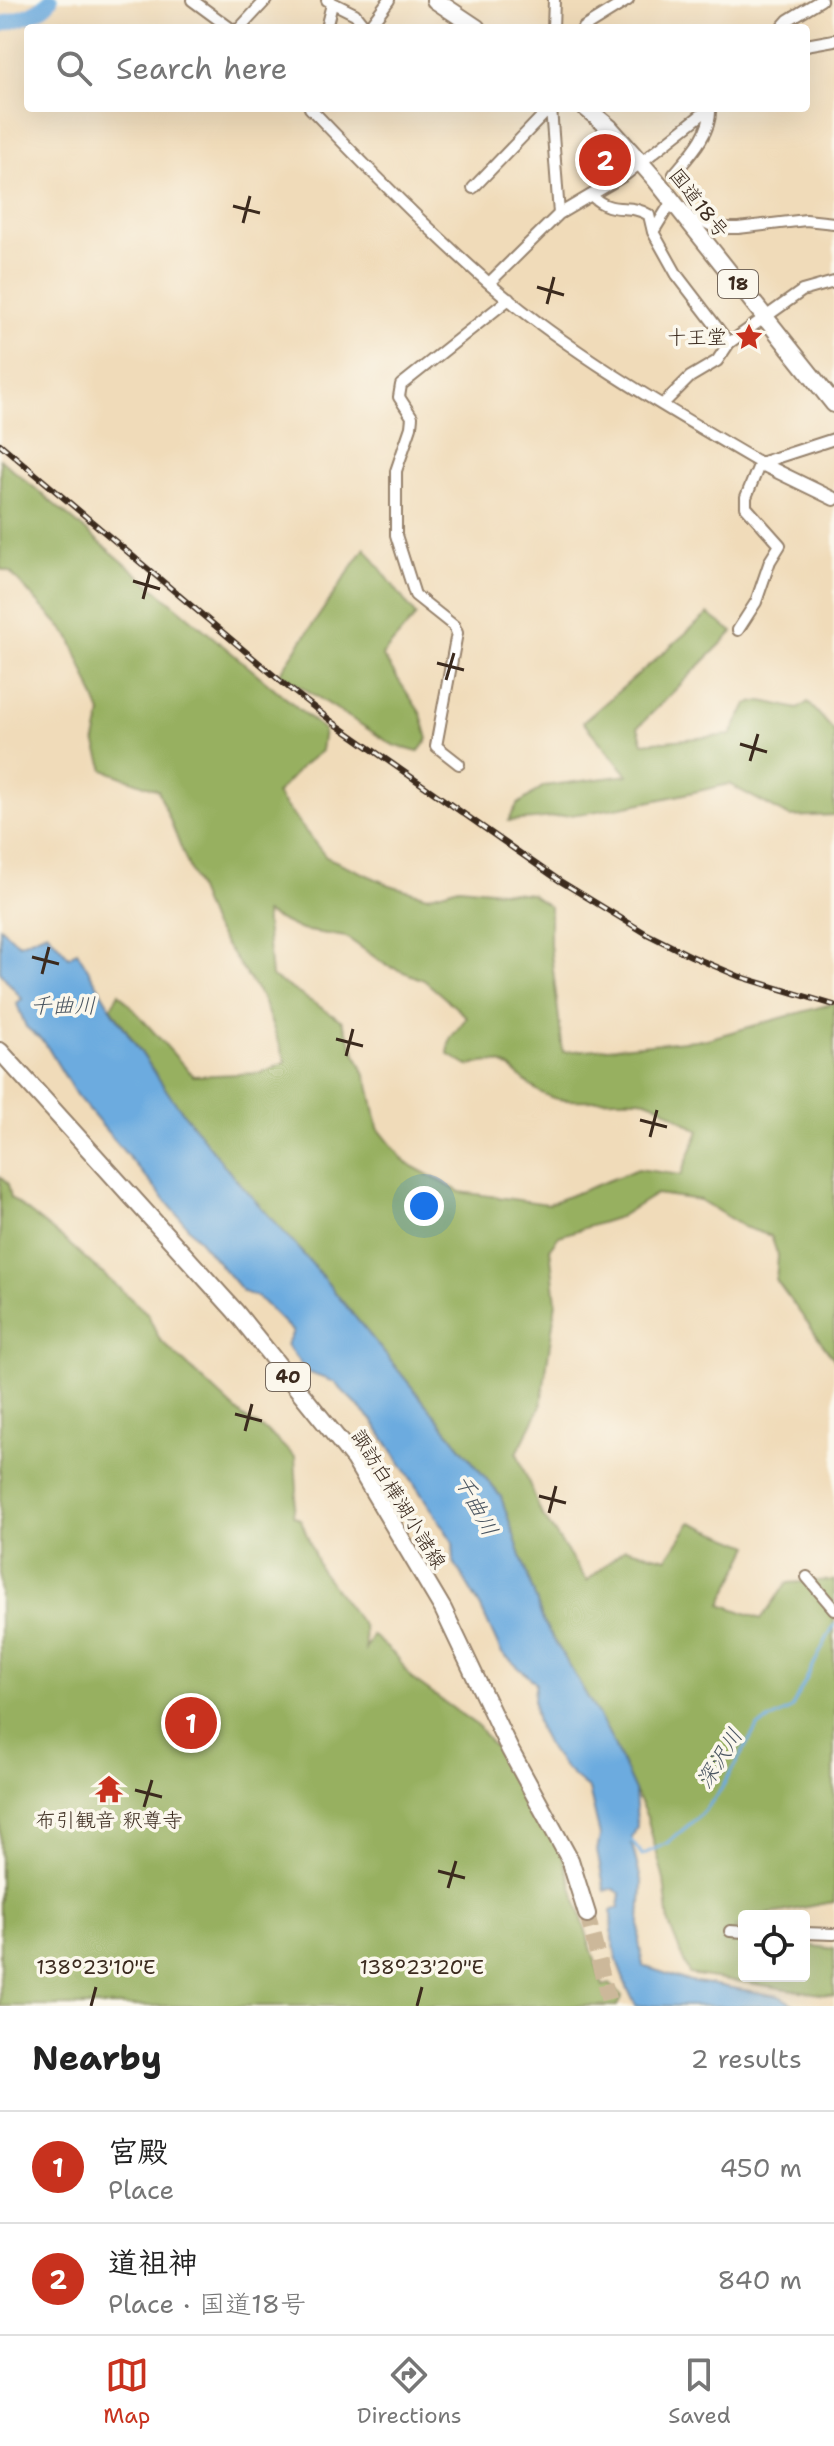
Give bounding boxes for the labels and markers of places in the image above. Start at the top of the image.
pin: 2 [579,130,631,190]
place icon: 十王堂 [734,322,764,352]
place label: 十王堂 [667,324,727,350]
pin: 1 [165,1693,217,1753]
temple icon: 布引観音 釈尊寺 [94,1774,124,1804]
place label: 布引観音 釈尊寺 [36,1807,182,1833]

